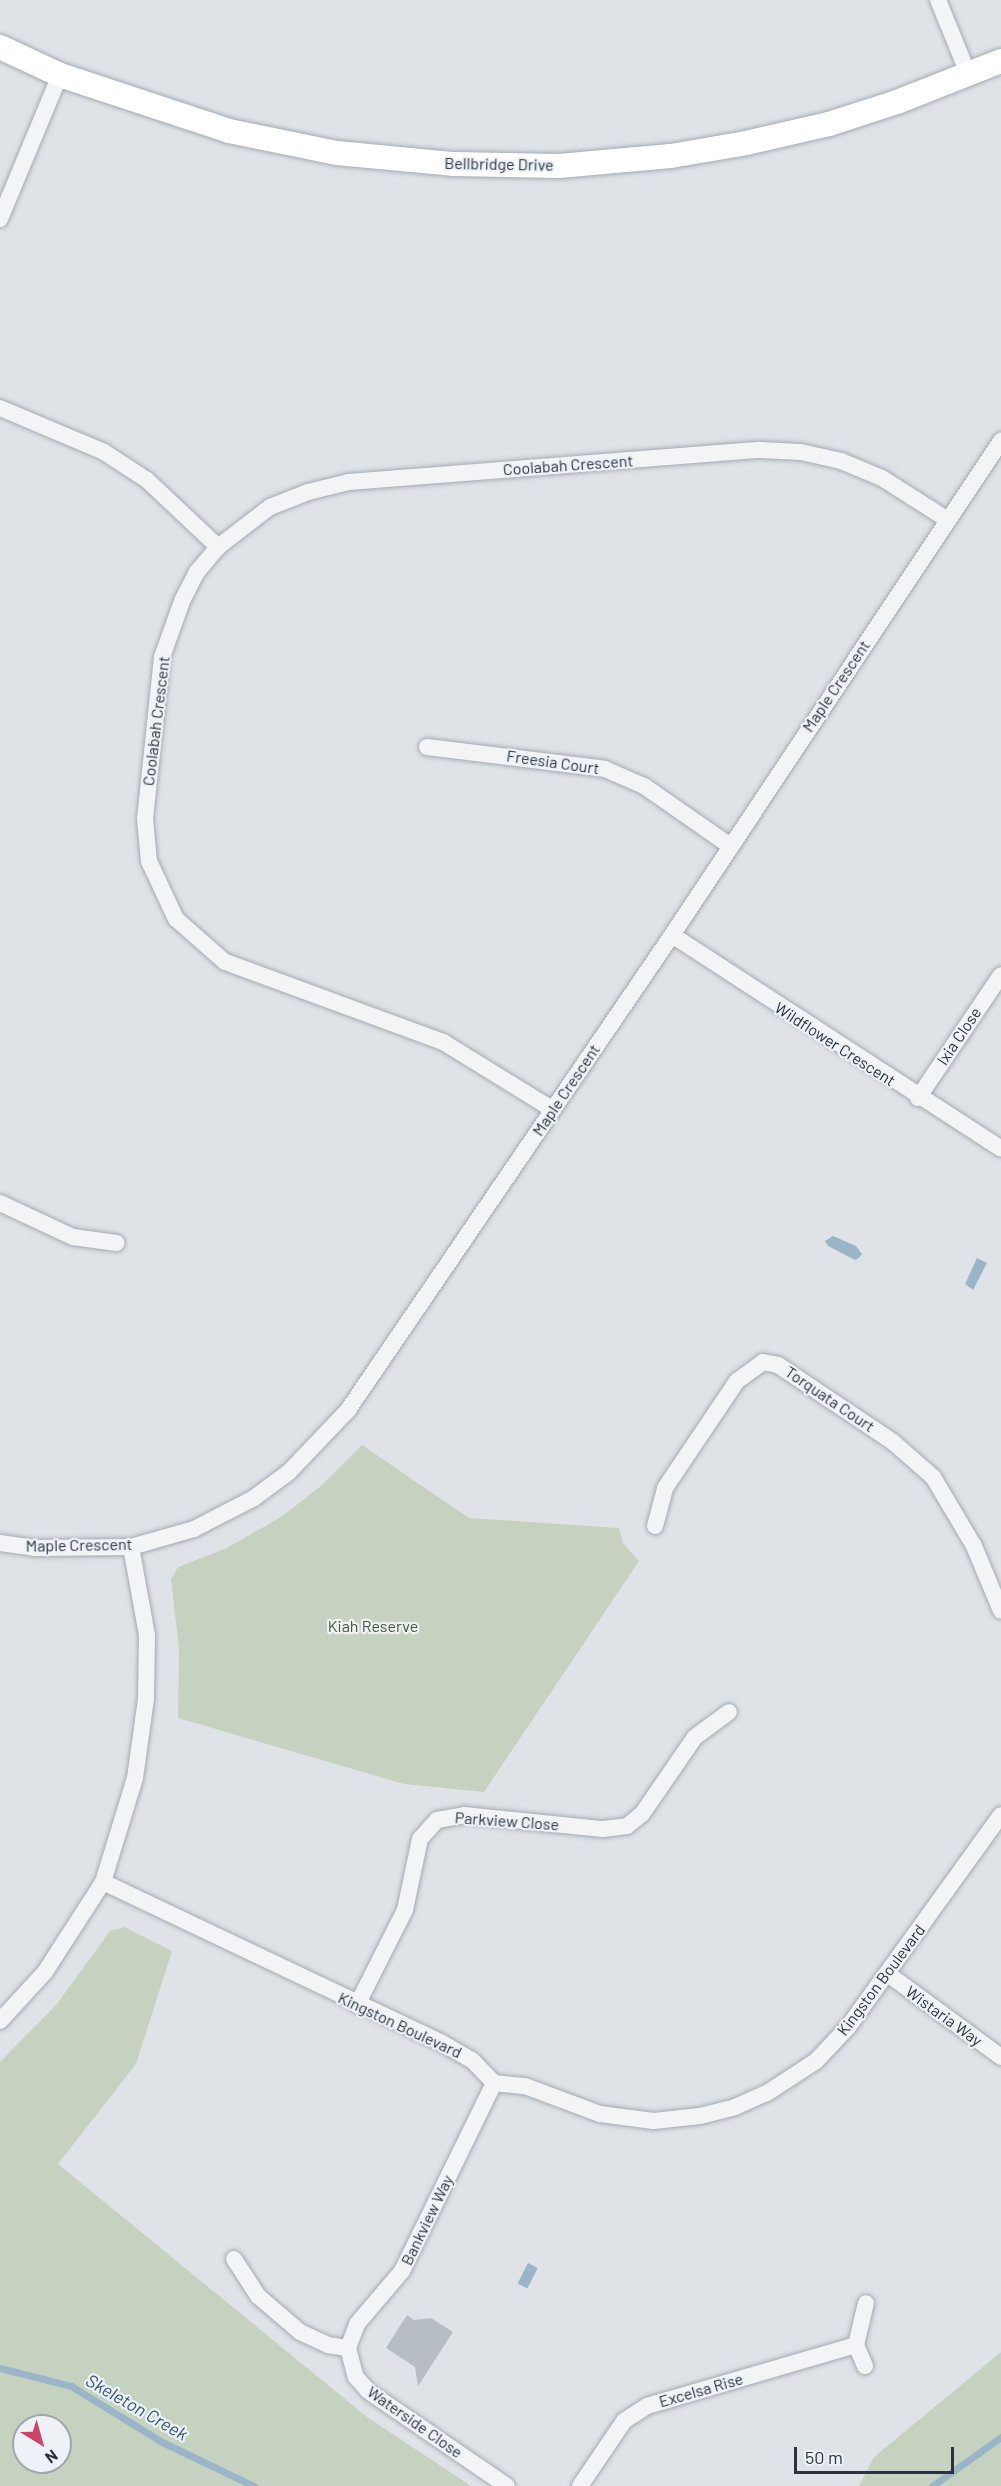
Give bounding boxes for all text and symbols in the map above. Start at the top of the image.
street label: Bellbridge Drive [444,153,554,175]
street label: Coolabah Crescent [502,451,634,479]
street label: Maple Crescent [798,636,874,736]
street label: Coolabah Crescent [139,655,173,787]
street label: Freesia Court [505,746,601,778]
street label: Wildflower Crescent [771,998,899,1090]
street label: Ixia Close [933,1003,985,1069]
street label: Maple Crescent [528,1040,604,1140]
street label: Torquata Court [782,1362,878,1436]
street label: Maple Crescent [26,1534,132,1556]
park label: Kiah Reserve [328,1616,418,1636]
street label: Parkview Close [454,1808,560,1834]
street label: Kingston Boulevard [833,1921,929,2039]
street label: Wistaria Way [902,1982,986,2050]
street label: Kingston Boulevard [335,1988,465,2062]
street label: Bankview Way [397,2172,457,2268]
water label: Skeleton Creek [82,2369,192,2445]
street label: Excelsa Rise [657,2369,745,2411]
street label: Waterside Close [364,2382,466,2462]
north arrow [12,2414,72,2474]
scale bar [797,2435,958,2473]
text: N [42,2446,62,2468]
text: 50 m [805,2446,843,2468]

